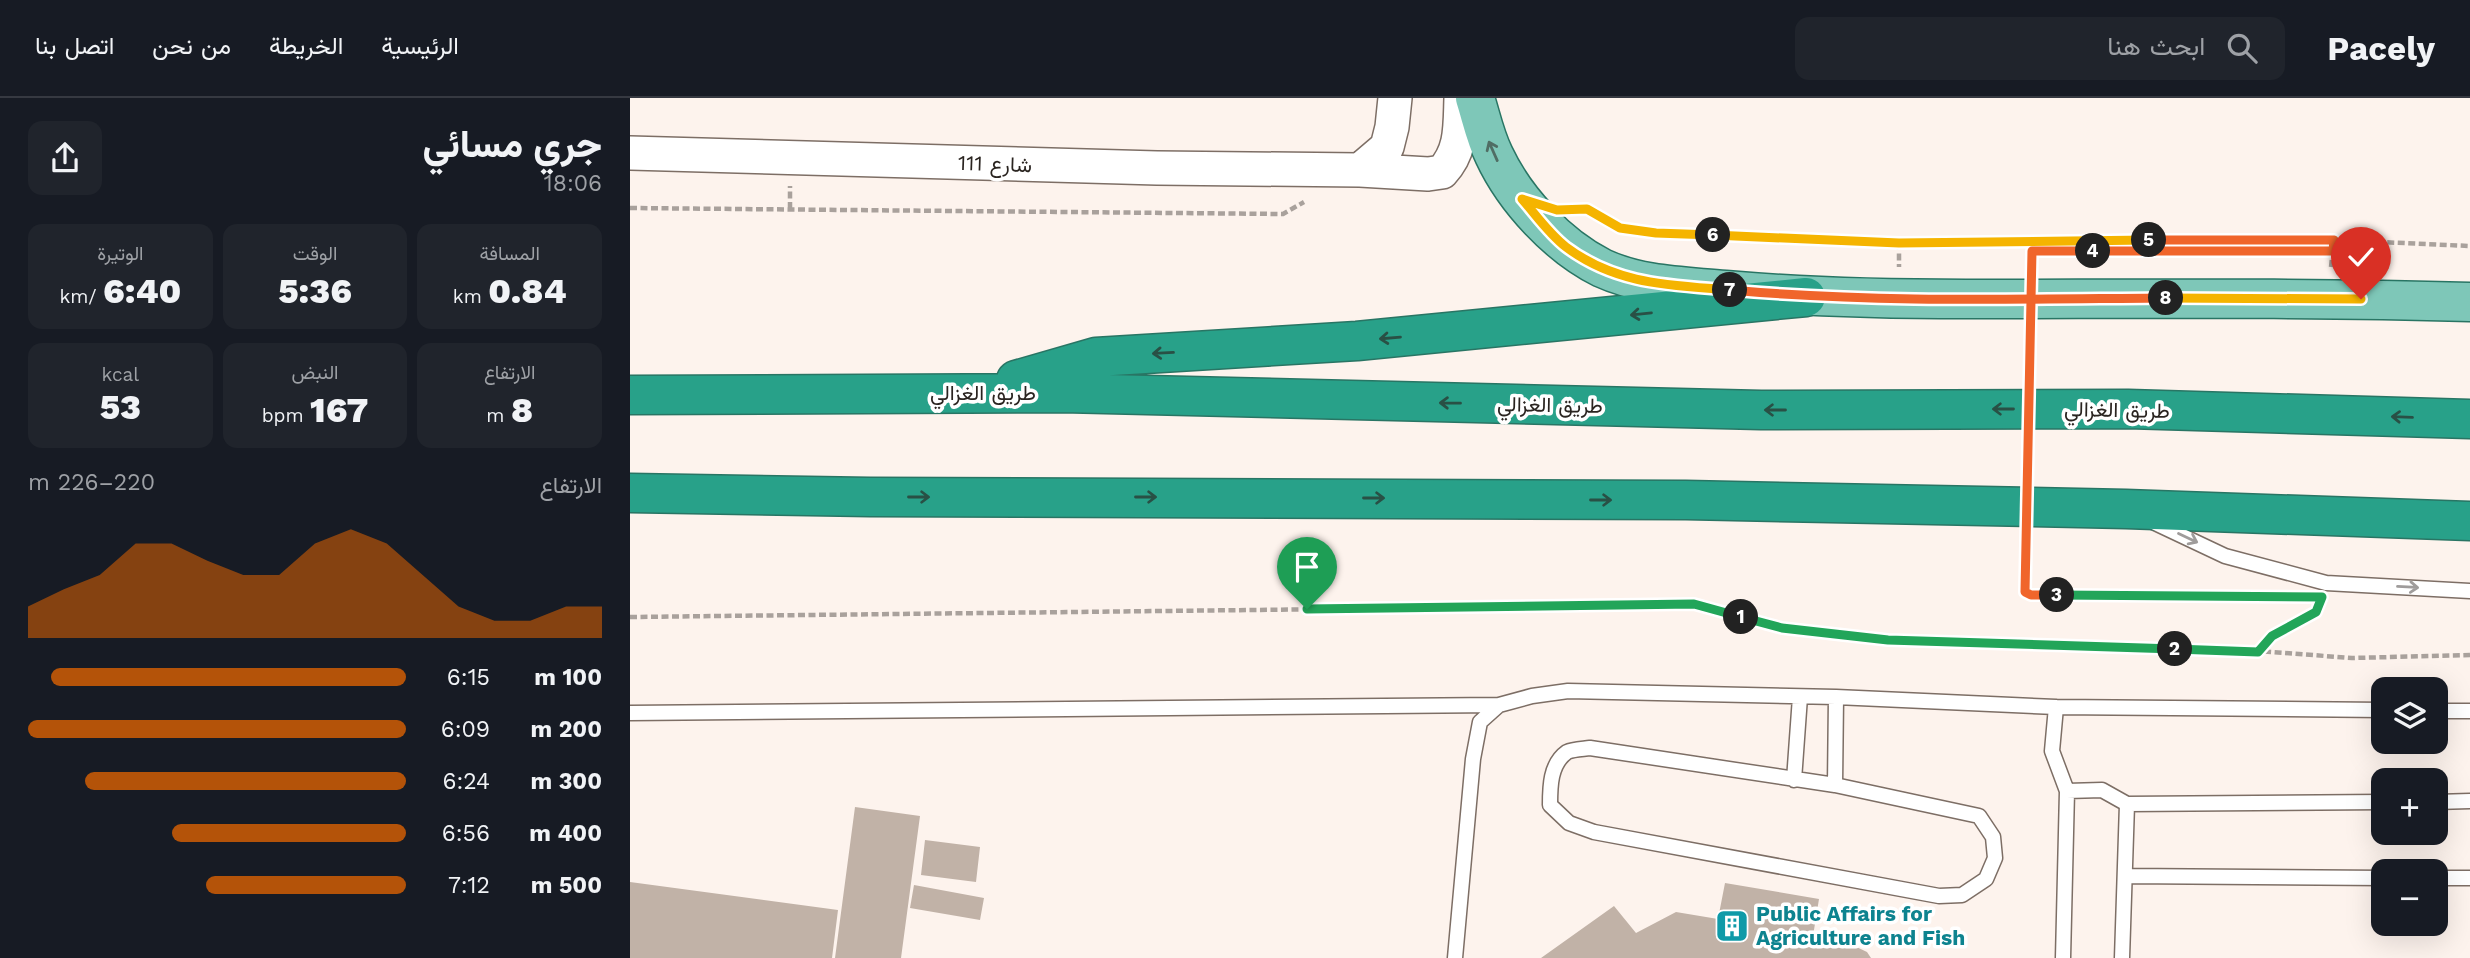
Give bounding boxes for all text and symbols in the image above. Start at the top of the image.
search box [1795,17,2285,80]
icon: search [2223,29,2261,67]
text: Pacely [2327,29,2435,68]
text: ابحث هنا [2107,31,2205,61]
text: اتصل بنا [35,32,114,60]
text: من نحن [152,32,231,60]
text: الخريطة [269,32,343,60]
text: الرئيسية [381,32,459,60]
button: share [28,121,102,195]
text: جري مسائي [423,122,602,166]
one-way arrow [1486,141,1499,162]
street label: شارع 111 [958,150,1032,179]
text: 18:06 [544,170,602,197]
pin: 6 [1696,218,1730,252]
pin: 5 [2132,222,2166,258]
text: 6 [1707,223,1718,246]
pin [2331,227,2391,299]
text: 5 [2143,228,2154,251]
pin: 4 [2076,234,2110,268]
icon: check [2342,238,2380,276]
text: 4 [2086,239,2099,262]
text: الوتيرة [97,242,144,265]
text: الوقت [293,242,337,265]
text: المسافة [480,242,540,265]
text: 6:40 [103,270,181,312]
text: 5:36 [278,270,352,312]
text: 0.84 [488,270,566,312]
pin: 7 [1712,272,1748,308]
text: 7 [1724,278,1735,301]
pin: 8 [2148,280,2184,316]
text: /km [59,285,103,308]
text: km [453,285,488,308]
text: 8 [2160,286,2171,309]
one-way arrow [1630,308,1653,321]
one-way arrow [1379,332,1402,345]
one-way arrow [1152,347,1175,360]
text: النبض [292,361,339,384]
text: الارتفاع [484,361,535,384]
text: kcal [102,363,139,386]
street label: طريق الغزالي [930,380,1036,410]
text: 53 [100,386,141,428]
text: 167 [310,389,368,431]
text: 8 [511,389,533,431]
street label: طريق الغزالي [1497,391,1603,423]
one-way arrow [1439,396,1462,410]
street label: طريق الغزالي [2064,396,2170,428]
one-way arrow [1992,402,2015,416]
one-way arrow [1764,403,1787,417]
text: bpm [262,404,310,427]
text: m [486,404,511,427]
one-way arrow [2391,410,2414,424]
text: 220–226 m [28,469,155,496]
text: الارتفاع [540,472,602,499]
one-way arrow [907,490,930,504]
one-way arrow [1134,490,1157,504]
one-way arrow [1362,491,1385,505]
one-way arrow [1589,493,1612,507]
one-way arrow [2177,532,2198,546]
pin [1277,537,1337,609]
icon: arrive [1288,548,1326,586]
pin: 3 [2040,578,2074,612]
one-way arrow [2396,581,2419,594]
text: 3 [2051,583,2062,606]
pin: 1 [1724,600,1758,634]
text: 1 [1736,605,1745,628]
pin: 2 [2158,632,2192,666]
text: 2 [2169,637,2180,660]
text: 6:15 [447,664,490,691]
text: 100 m [534,664,602,691]
map controls [2371,677,2448,936]
button: layers [2371,677,2448,754]
text: 6:09 [441,716,490,743]
text: 200 m [530,716,602,743]
text: 6:24 [442,768,490,795]
text: 300 m [531,768,602,795]
button: + [2371,768,2448,845]
text: 6:56 [442,820,490,847]
text: 400 m [529,820,602,847]
button: − [2371,859,2448,936]
text: 7:12 [448,872,490,899]
text: 500 m [531,872,602,899]
place label: Public Affairs for Agriculture and Fish [1756,901,1965,950]
building icon: Public Affairs for Agriculture and Fish [1713,907,1751,945]

